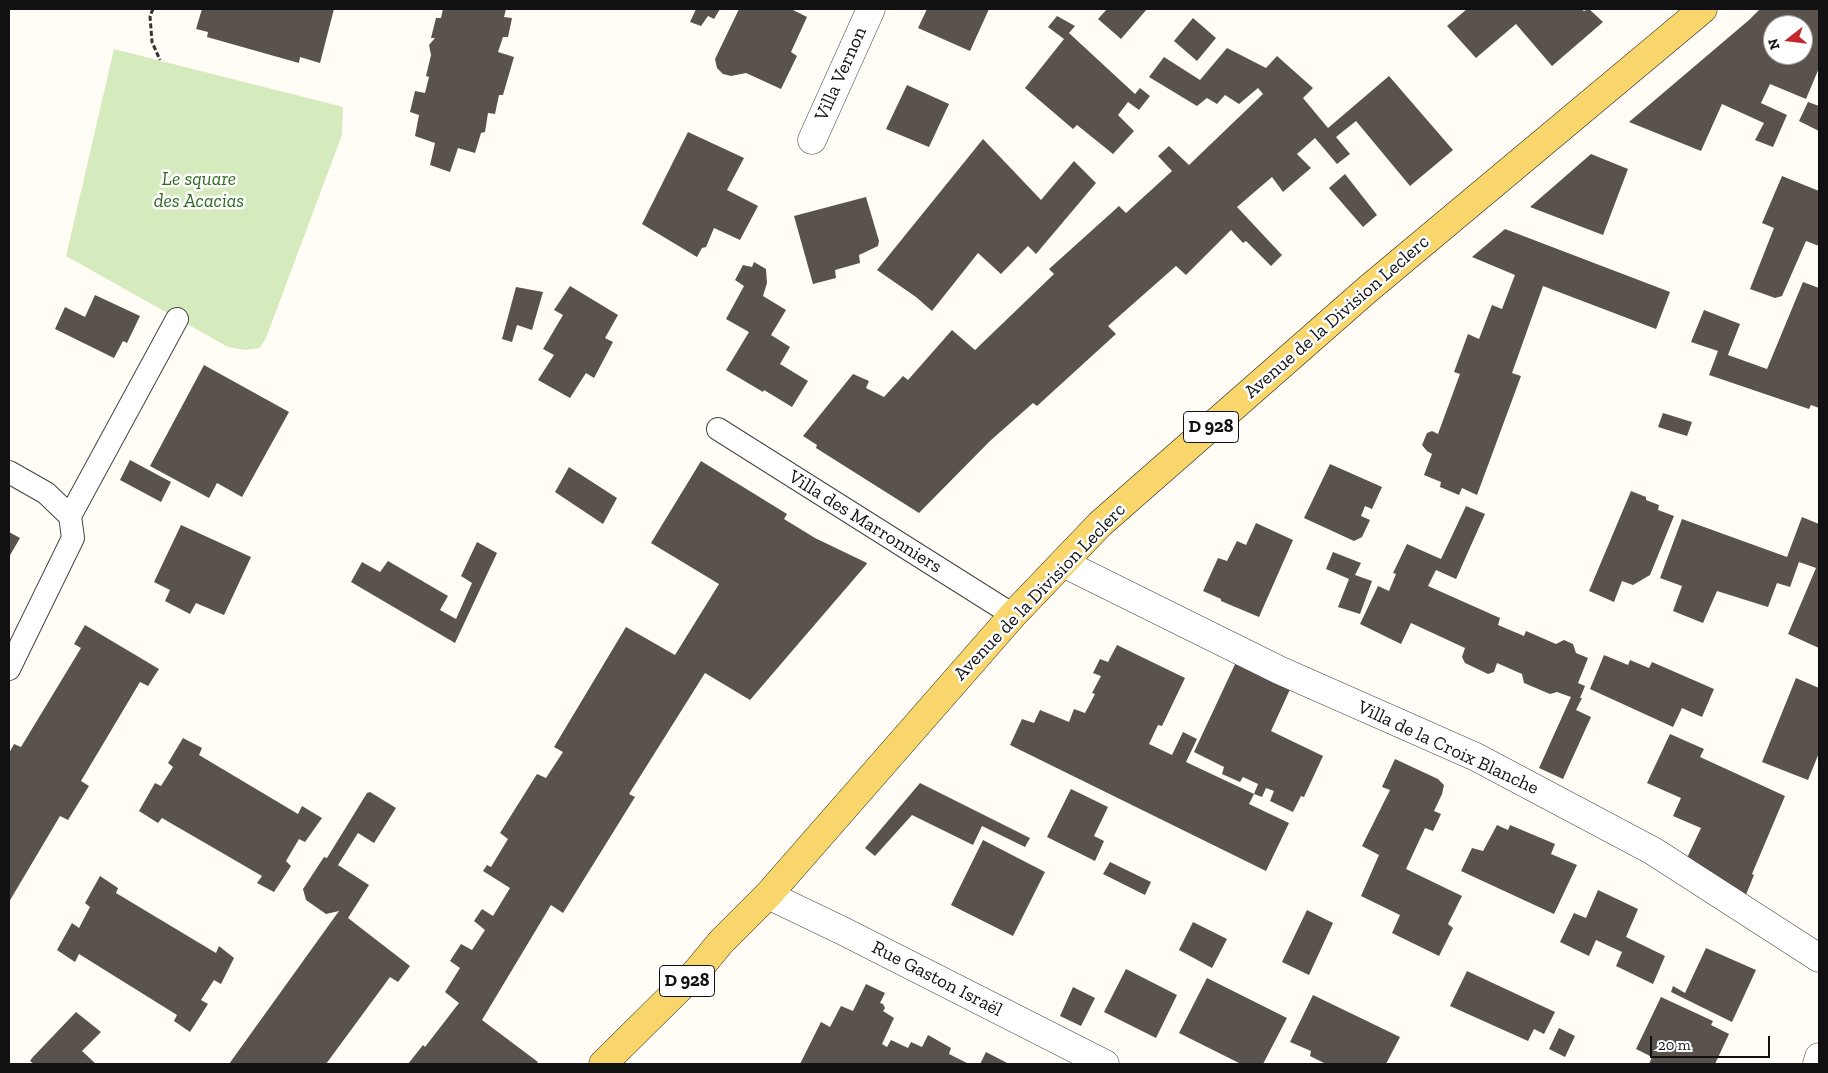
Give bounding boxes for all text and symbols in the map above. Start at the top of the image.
north arrow [1763,15,1813,65]
street label: Villa Vernon [810,24,872,124]
text: N [1764,37,1784,51]
park label: Le square des Acacias [154,169,244,213]
street label: Avenue de la Division Leclerc [1240,230,1434,404]
road number: D 928 [1184,412,1238,442]
street label: Villa des Marronniers [784,466,946,578]
street label: Avenue de la Division Leclerc [949,499,1131,685]
street label: Villa de la Croix Blanche [1354,696,1542,800]
street label: Rue Gaston Israël [868,936,1006,1022]
road number: D 928 [660,966,714,996]
scale bar [1653,1026,1773,1058]
text: 20 m [1658,1036,1691,1054]

